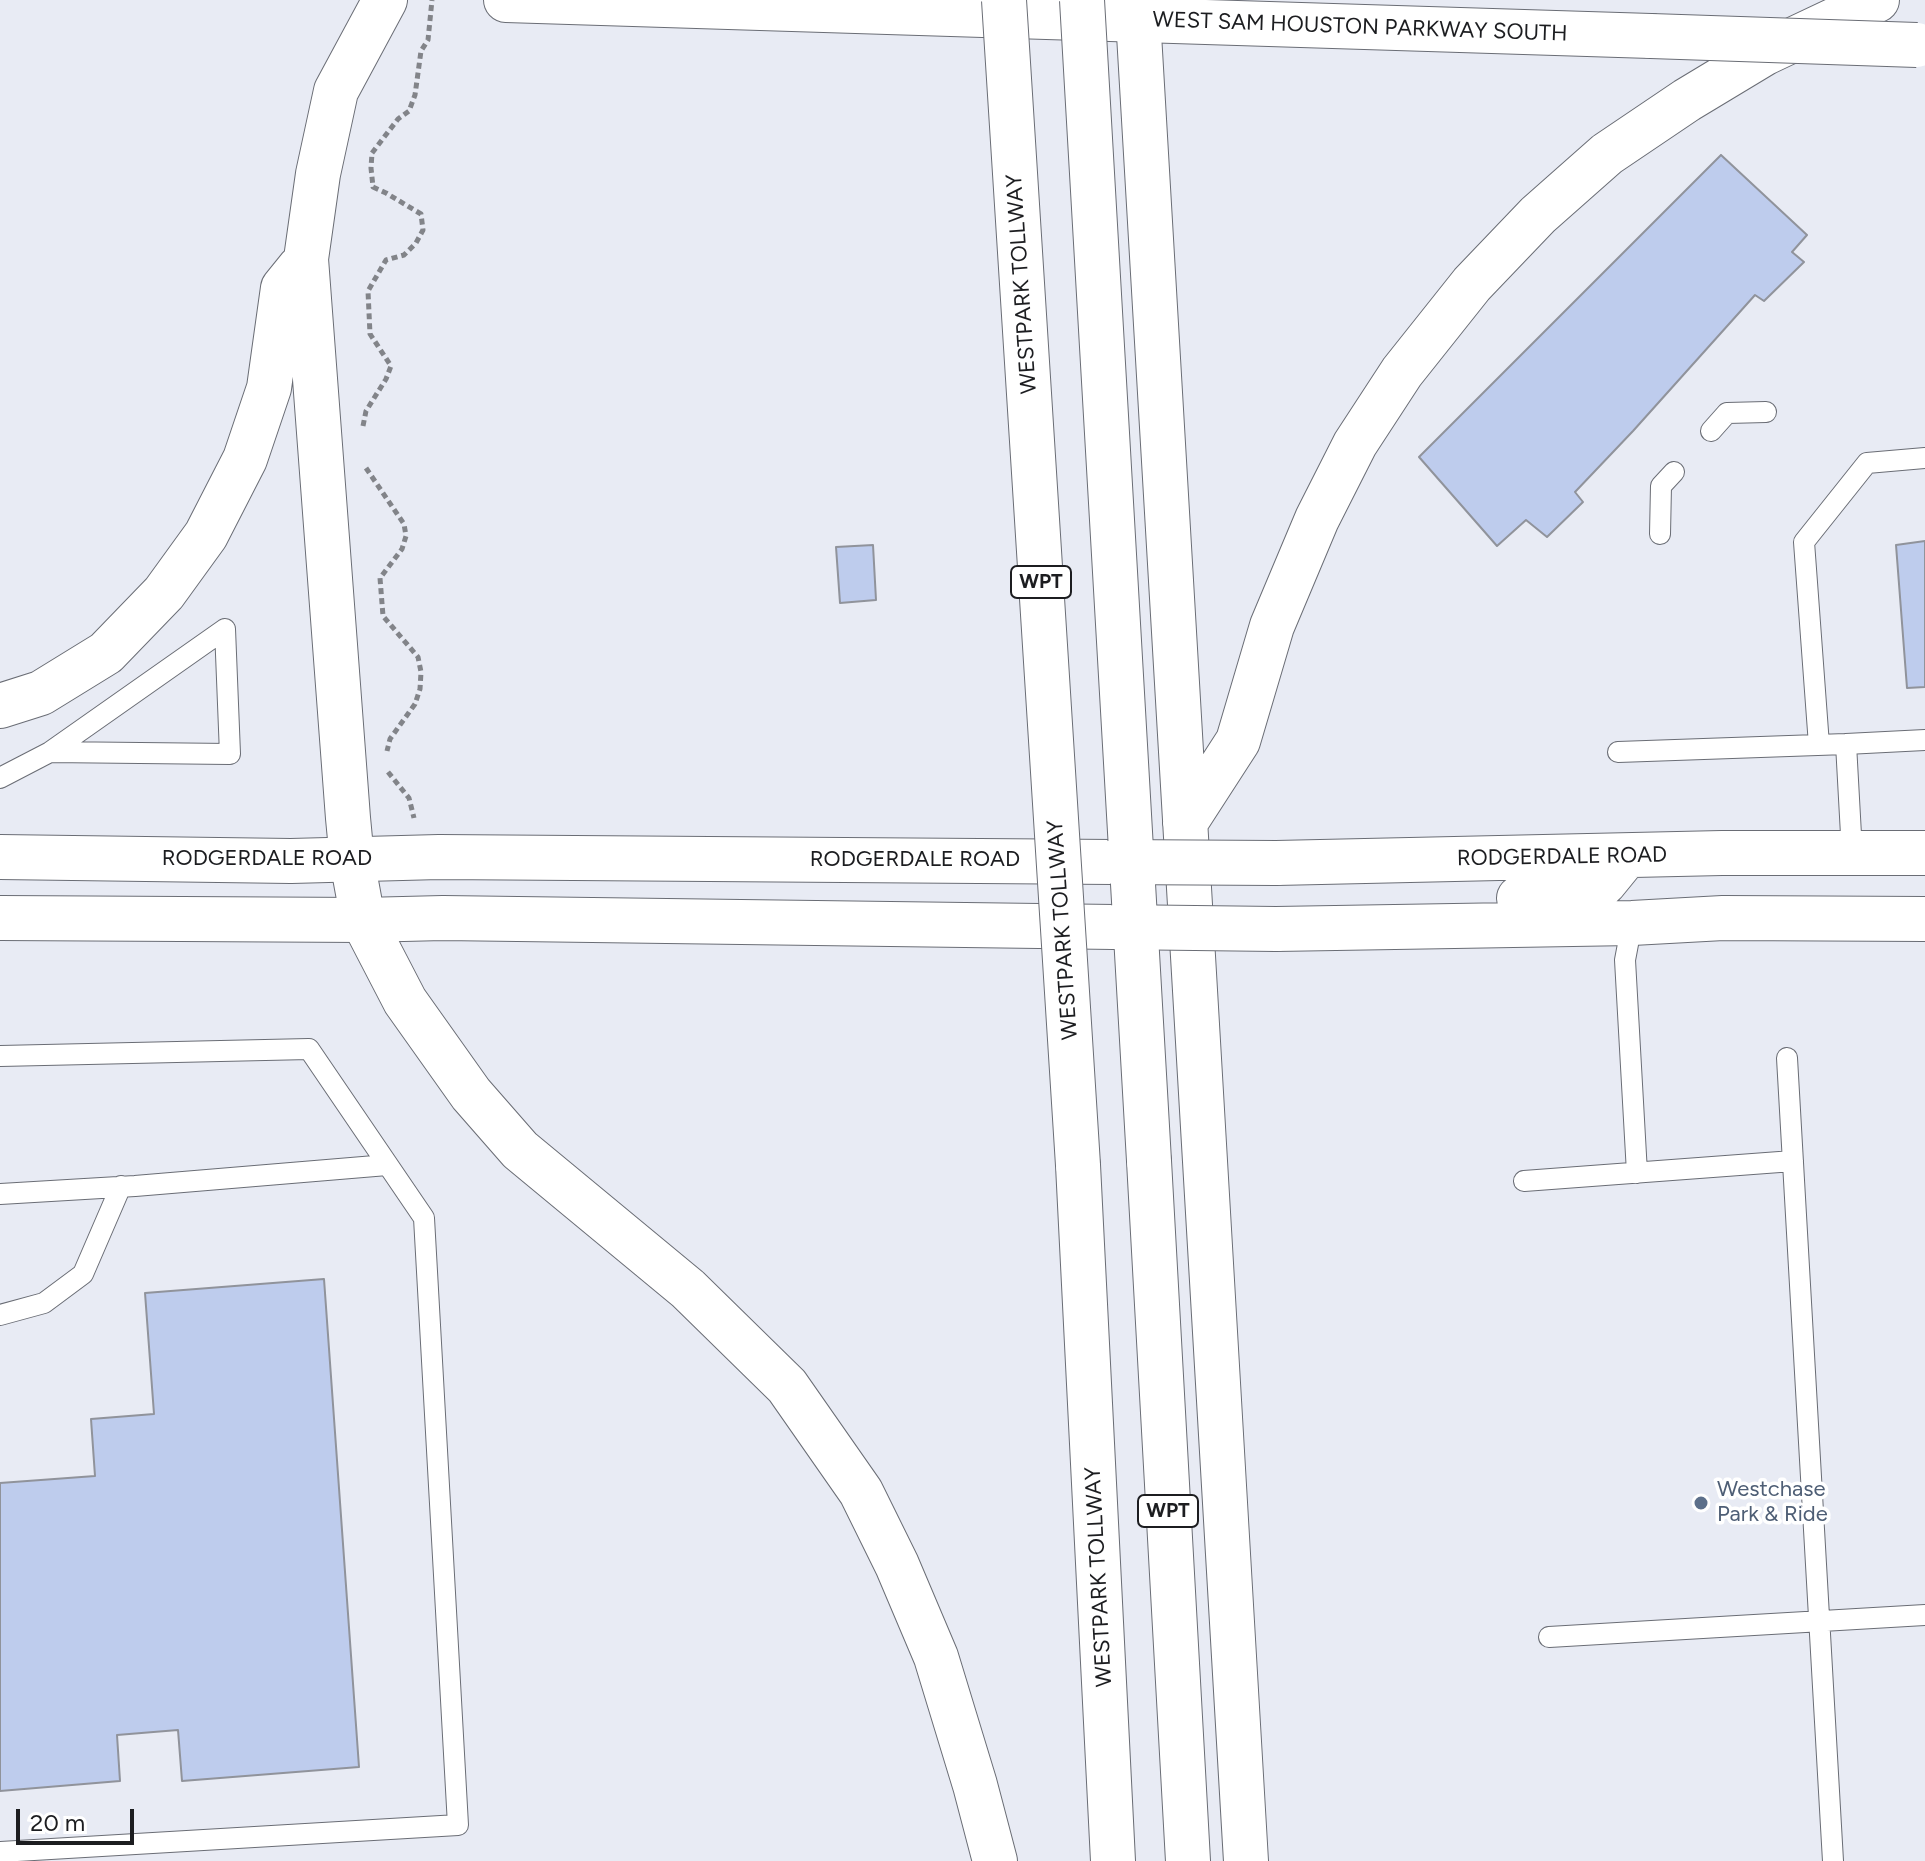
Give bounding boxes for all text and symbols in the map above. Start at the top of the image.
street label: WEST SAM HOUSTON PARKWAY SOUTH [1152,7,1568,47]
street label: WESTPARK TOLLWAY [1001,173,1043,395]
road number: WPT [1011,566,1071,598]
street label: WESTPARK TOLLWAY [1042,819,1084,1041]
street label: RODGERDALE ROAD [1457,842,1667,872]
street label: RODGERDALE ROAD [162,846,372,872]
street label: RODGERDALE ROAD [810,847,1020,873]
street label: WESTPARK TOLLWAY [1080,1466,1118,1688]
place label: Westchase Park & Ride [1717,1477,1828,1528]
marker: Westchase Park & Ride [1692,1494,1710,1512]
road number: WPT [1138,1495,1198,1527]
scale bar [20,1793,138,1843]
text: 20 m [30,1808,85,1837]

